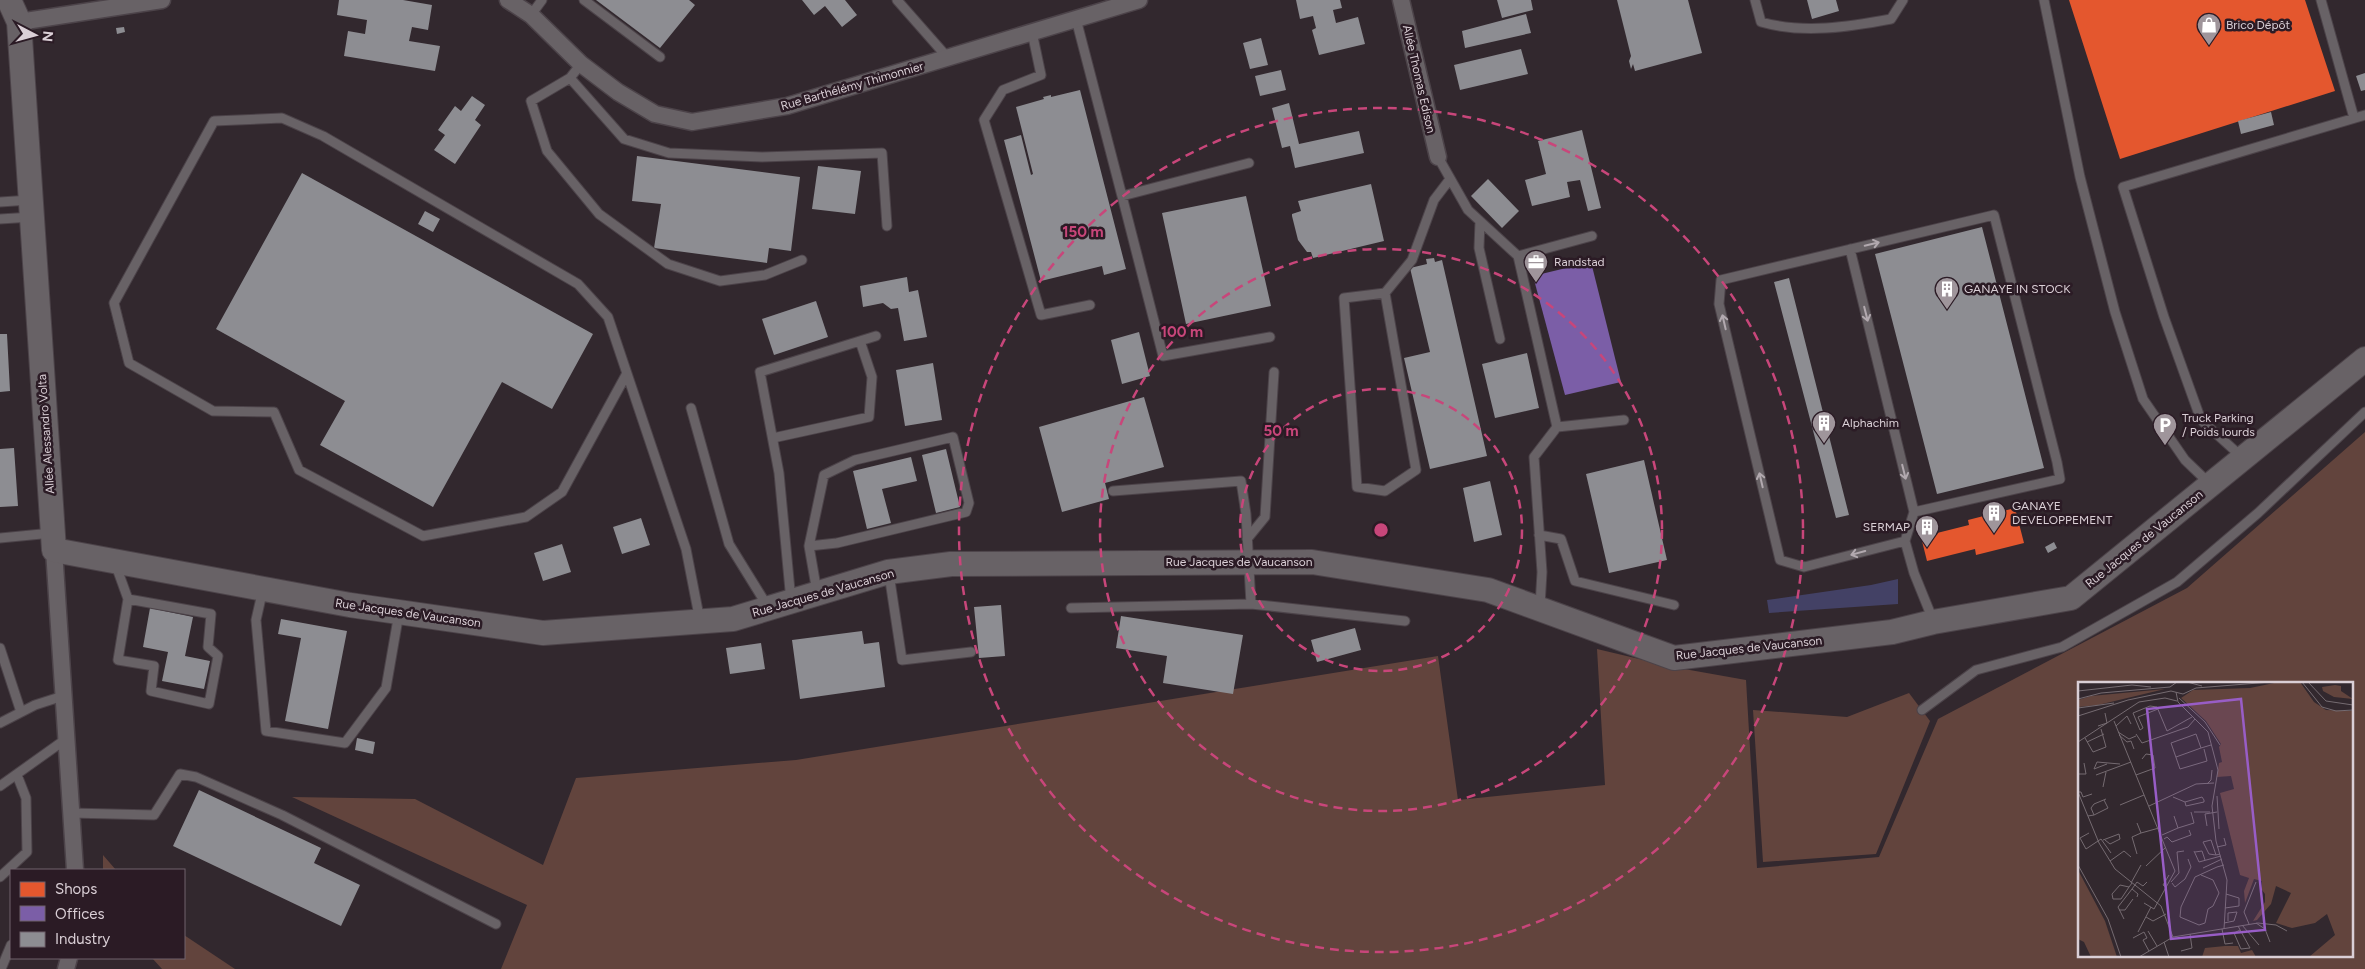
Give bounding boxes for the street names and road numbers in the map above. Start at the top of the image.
street label: Allée Thomas Edison [1400,23,1438,135]
street label: Rue Barthélémy Thimonnier [779,59,925,113]
street label: Allée Alessandro Volta [35,374,57,494]
street label: Rue Jacques de Vaucanson [2082,487,2206,591]
street label: Rue Jacques de Vaucanson [1165,555,1313,569]
street label: Rue Jacques de Vaucanson [750,566,896,620]
street label: Rue Jacques de Vaucanson [334,596,482,630]
street label: Rue Jacques de Vaucanson [1675,633,1823,663]

